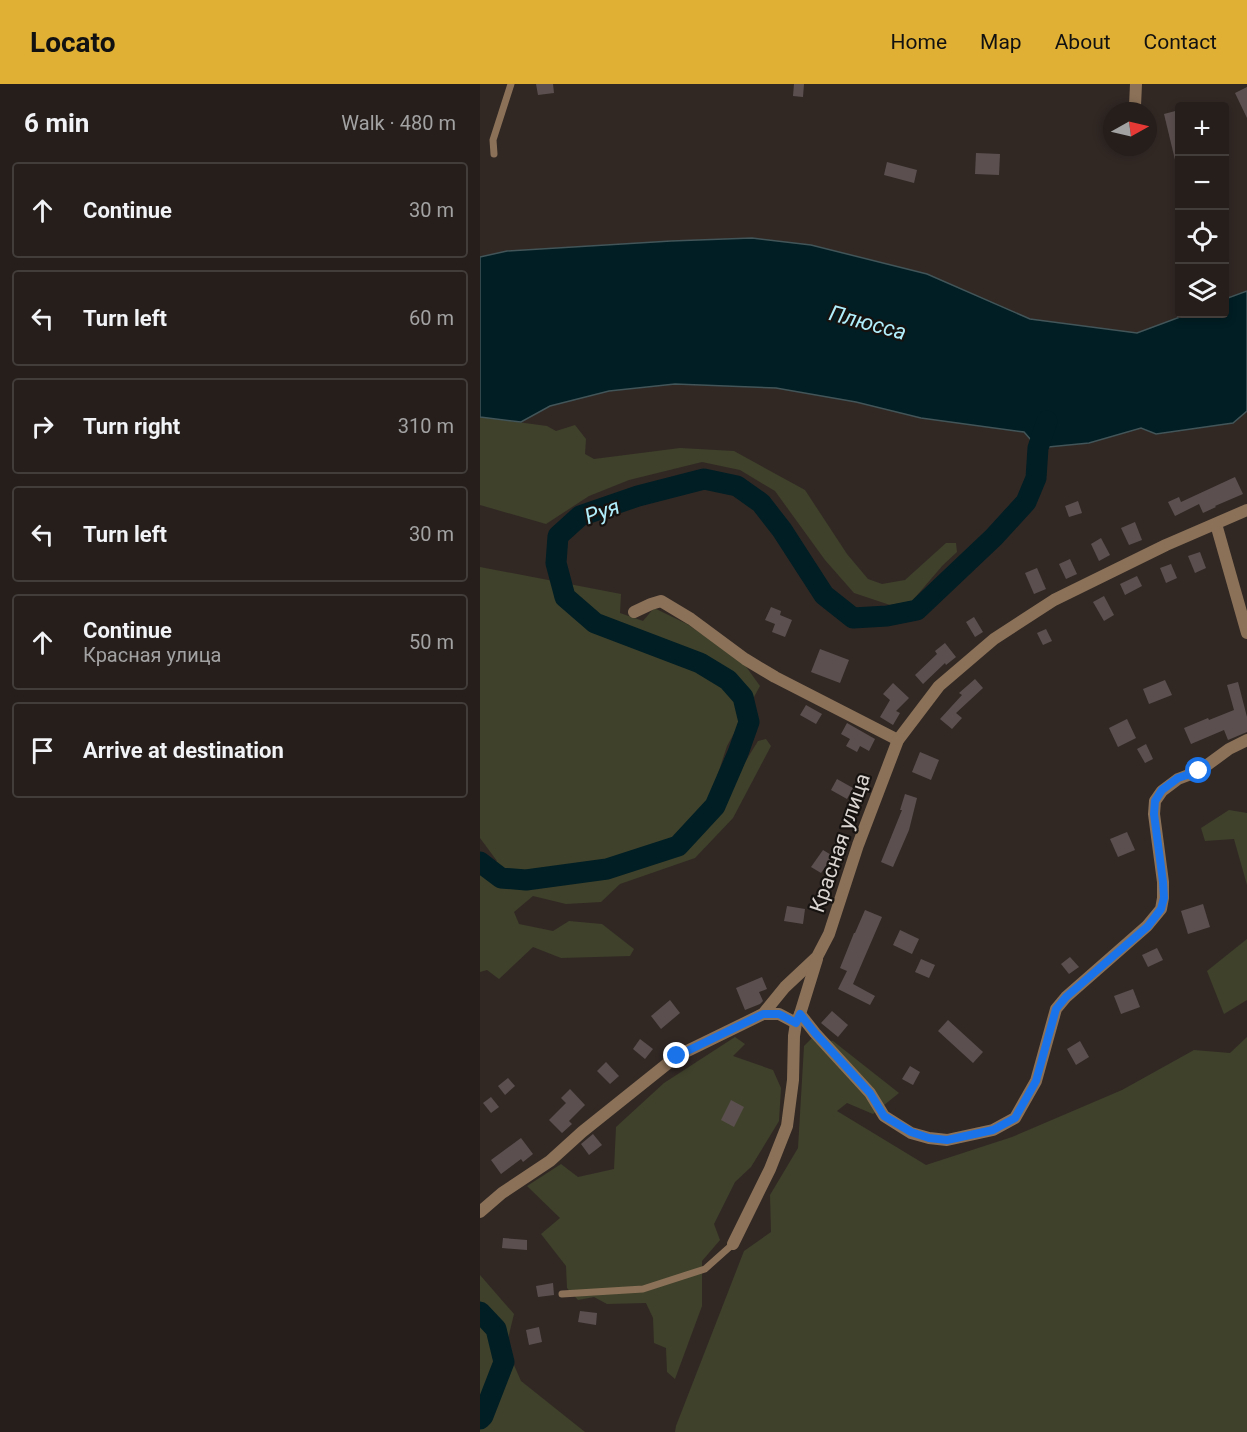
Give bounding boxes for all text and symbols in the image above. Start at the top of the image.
text: Locato [30,26,115,59]
text: Home [891,30,947,54]
text: Map [980,30,1022,54]
text: About [1055,30,1111,54]
text: Contact [1144,30,1217,54]
north arrow [1103,102,1157,156]
map controls [1175,102,1229,318]
button: + [1175,102,1229,156]
text: 6 min [24,108,89,138]
text: Walk · 480 m [341,111,456,135]
button: − [1175,156,1229,210]
icon: ahead [26,194,59,227]
text: Continue [83,198,172,223]
text: 30 m [409,198,454,222]
button: locate [1175,210,1229,264]
button: layers [1175,264,1229,318]
water label: Плюсса [827,300,909,345]
icon: left [26,302,59,335]
text: Turn left [83,306,167,331]
text: 60 m [409,306,454,330]
icon: right [26,410,59,443]
text: Turn right [83,414,180,439]
text: 310 m [398,414,454,438]
water label: Руя [581,494,623,529]
icon: left [26,518,59,551]
text: Turn left [83,522,167,547]
text: 30 m [409,522,454,546]
text: Continue [83,618,172,643]
icon: ahead [26,626,59,659]
text: 50 m [409,630,454,654]
text: Красная улица [83,643,221,667]
icon: arrive [26,734,59,767]
text: Arrive at destination [83,738,284,763]
route start [1185,757,1211,783]
street label: Красная улица [805,770,875,916]
route end [663,1042,689,1068]

